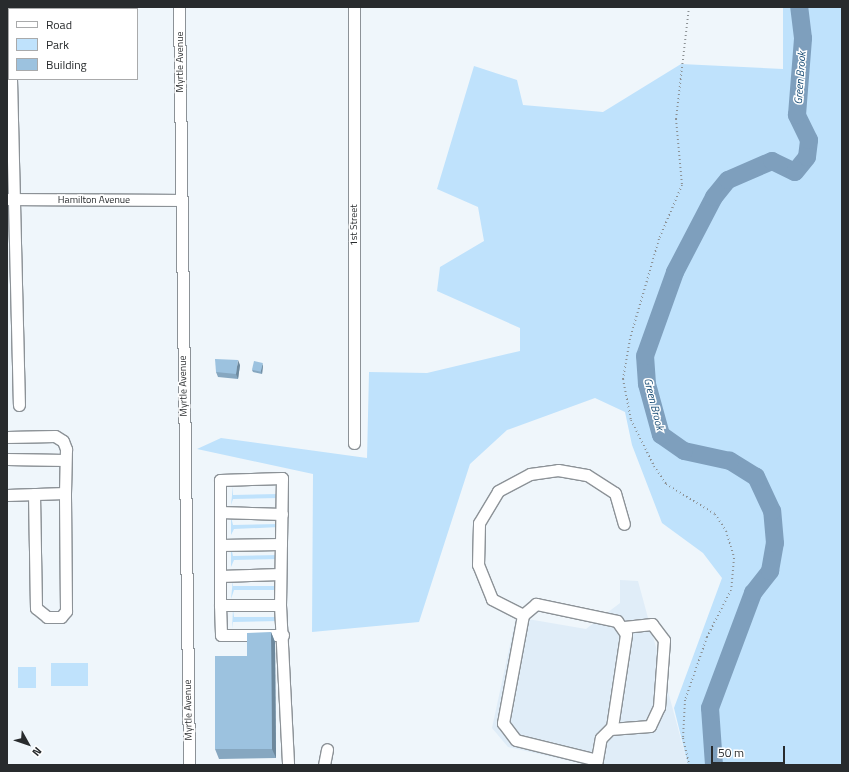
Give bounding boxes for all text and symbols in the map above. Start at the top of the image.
legend [8,8,138,80]
text: Road [46,15,72,34]
street label: Myrtle Avenue [174,31,186,93]
text: Park [46,35,69,54]
water label: Green Brook [792,51,808,105]
text: Building [46,55,87,74]
street label: Hamilton Avenue [58,194,130,206]
street label: 1st Street [348,204,360,246]
street label: Myrtle Avenue [176,355,190,417]
water label: Green Brook [641,377,667,431]
street label: Myrtle Avenue [181,679,195,741]
north arrow [8,724,48,764]
scale bar [713,738,787,764]
text: 50 m [718,743,744,762]
text: N [29,744,46,760]

